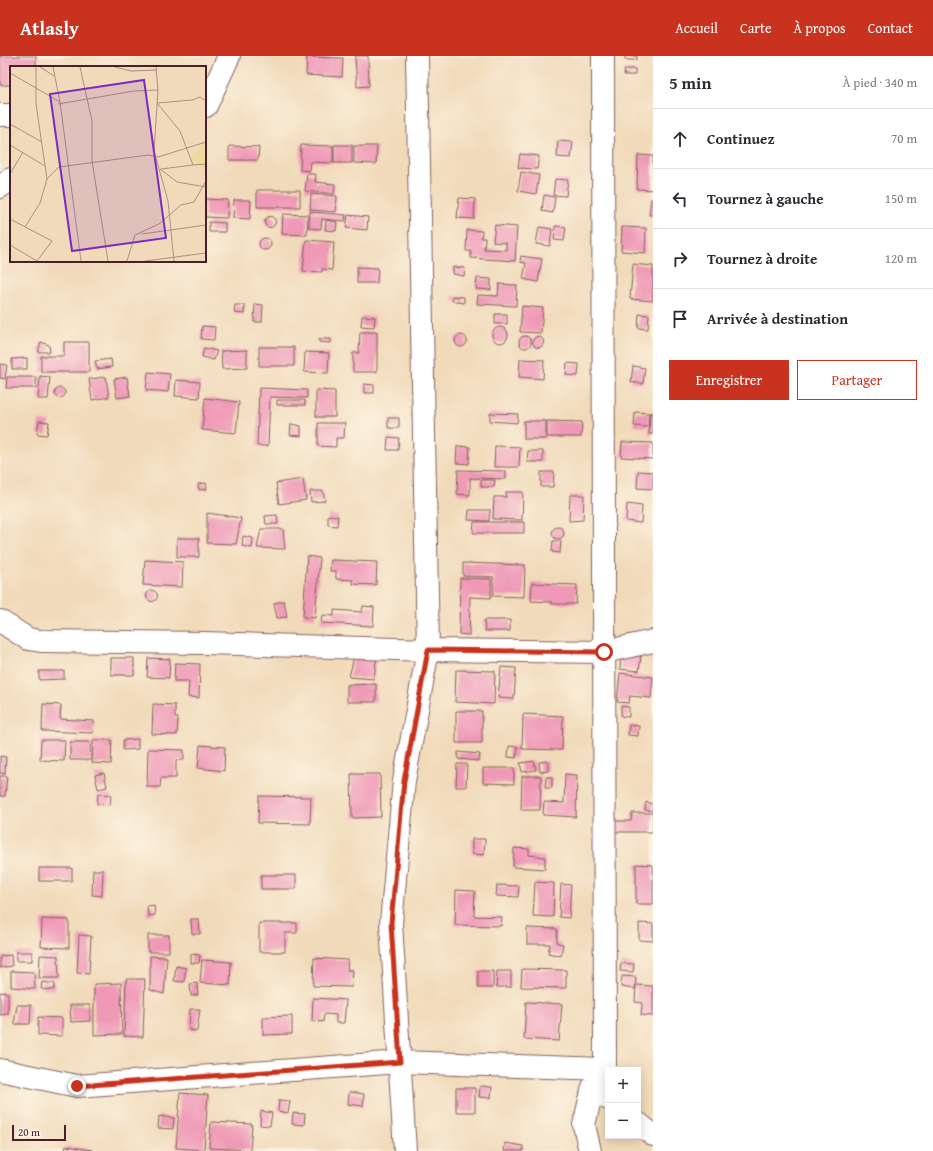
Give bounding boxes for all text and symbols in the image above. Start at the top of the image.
text: Atlasly [20,14,79,42]
text: Accueil [675,18,718,38]
text: Carte [740,18,772,38]
text: À propos [794,18,846,38]
text: Contact [868,18,913,38]
inset map [10,66,206,262]
text: 5 min [669,70,711,95]
text: À pied · 340 m [842,73,917,92]
icon: ahead [669,128,691,150]
text: Continuez [707,128,775,149]
text: 70 m [891,129,917,148]
icon: left [669,188,691,210]
text: Tournez à gauche [707,188,824,209]
text: 150 m [885,189,917,208]
icon: right [669,248,691,270]
text: Tournez à droite [707,248,817,269]
text: 120 m [885,249,917,268]
icon: arrive [669,308,691,330]
text: Arrivée à destination [707,308,848,329]
button: Enregistrer [669,360,789,400]
button: Partager [797,360,917,400]
route start [595,643,613,661]
map controls [605,1067,641,1139]
button: + [605,1067,641,1103]
route end [68,1077,86,1095]
button: − [605,1103,641,1139]
scale bar [12,1123,66,1142]
text: 20 m [18,1124,40,1140]

